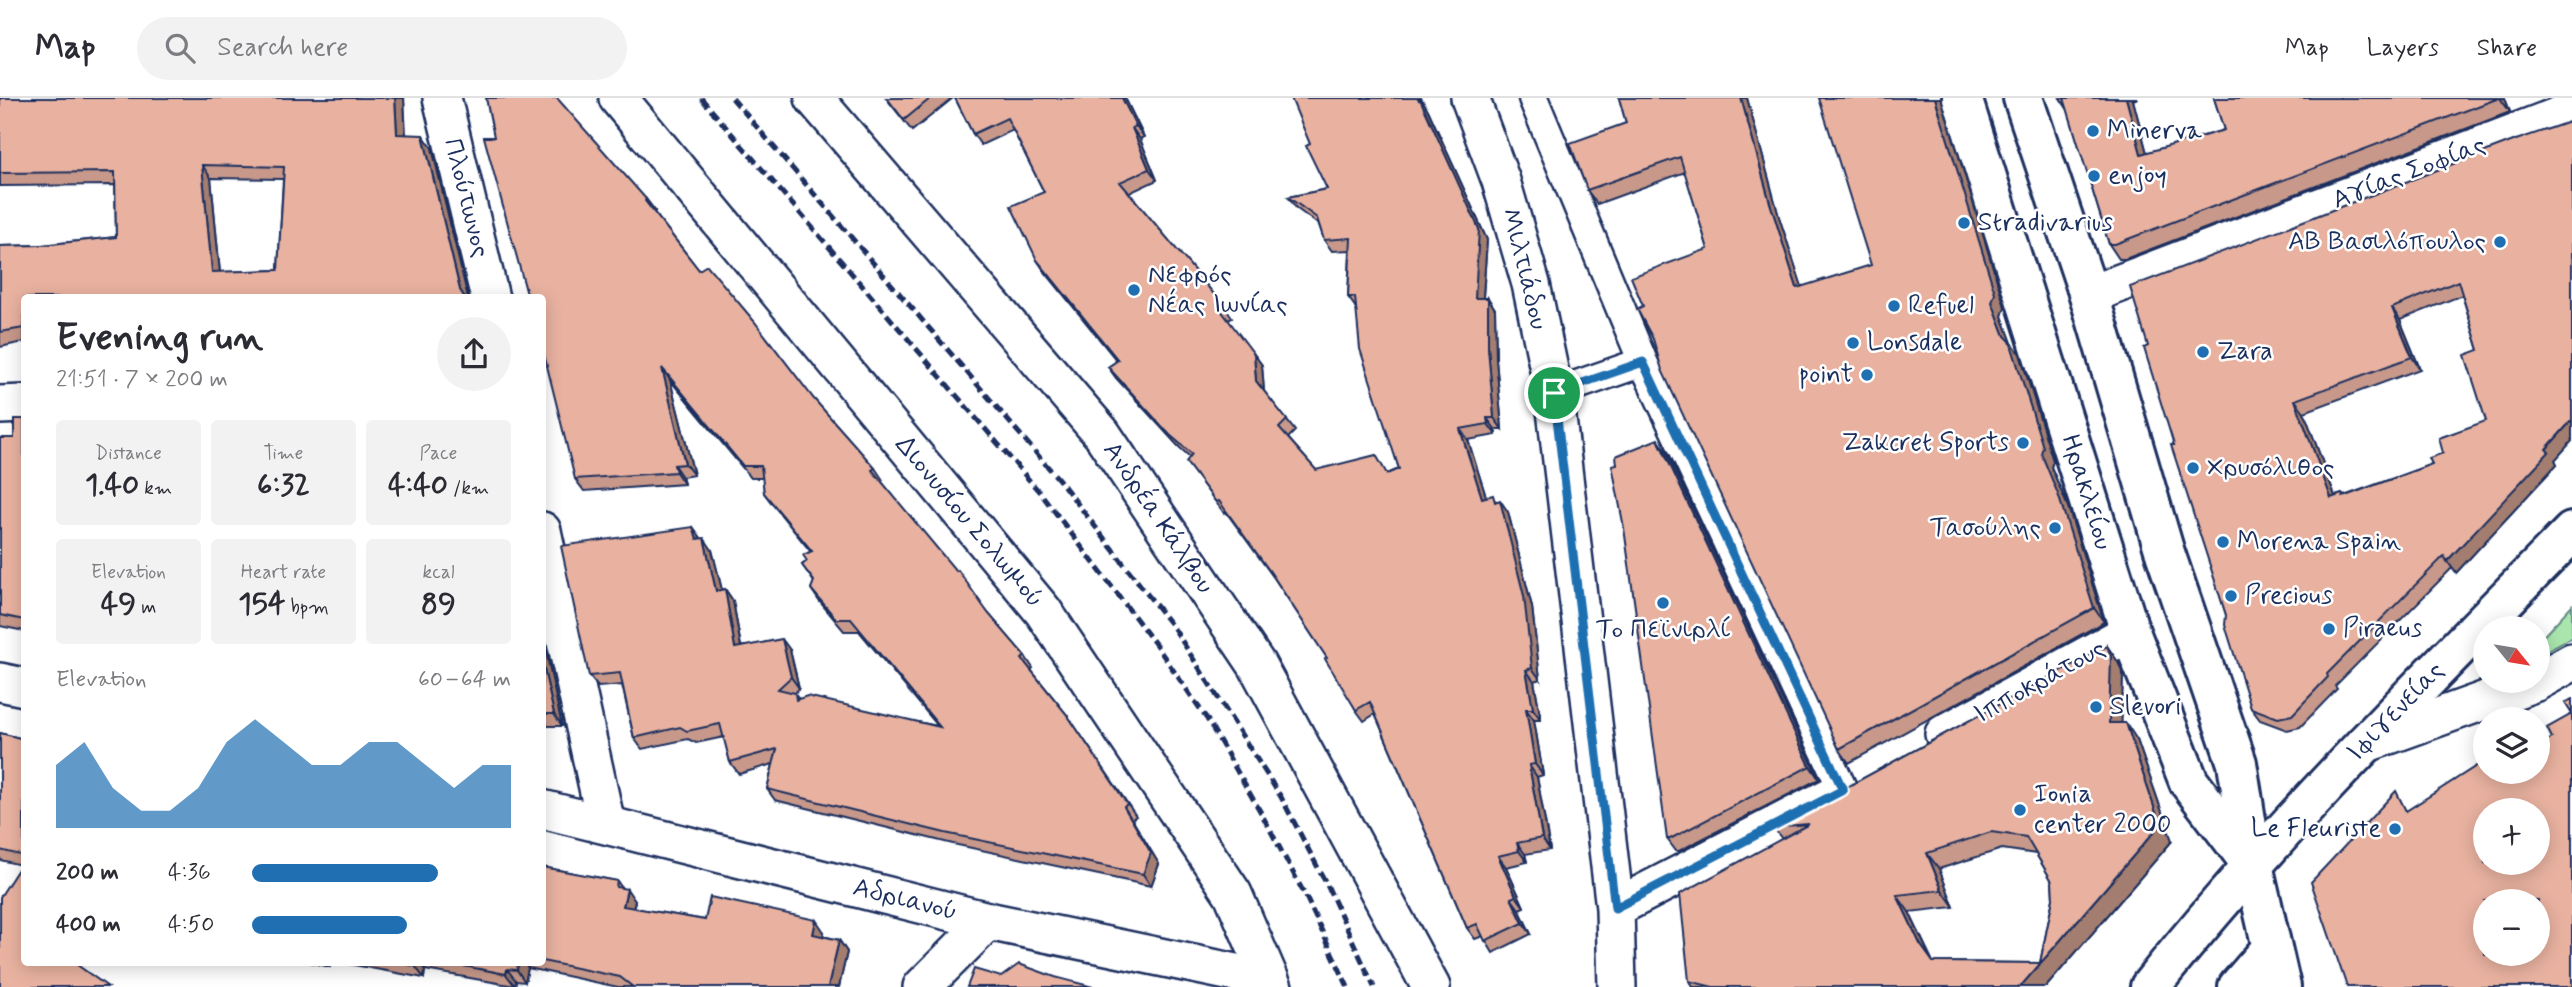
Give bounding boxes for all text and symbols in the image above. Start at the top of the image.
search box [137,17,627,80]
text: Map [35,26,95,70]
icon: search [161,29,199,67]
text: Search here [217,31,348,65]
text: Map [2285,33,2329,64]
text: Layers [2367,33,2439,64]
text: Share [2477,33,2537,64]
place label: Minerva [2107,114,2202,148]
marker: Minerva [2085,123,2101,139]
street label: Αγίας Σοφίας [2328,128,2490,218]
street label: Πλούτωνος [435,135,497,261]
place label: enjoy [2108,159,2167,193]
marker: enjoy [2086,168,2102,184]
street label: Μιλτιάδου [1493,205,1555,333]
place label: Stradivarius [1978,206,2113,240]
marker: Stradivarius [1956,215,1972,231]
place label: ΑΒ Βασιλόπουλος [2288,225,2486,259]
marker: ΑΒ Βασιλόπουλος [2492,234,2508,250]
place label: Νεφρός Νέας Ιωνίας [1148,258,1288,322]
marker: Νεφρός Νέας Ιωνίας [1126,282,1142,298]
place label: Refuel [1908,289,1974,323]
marker: Refuel [1886,298,1902,314]
text: Evening run [56,314,263,363]
button: share [437,317,511,391]
place label: Lonsdale [1867,326,1962,360]
marker: Lonsdale [1845,335,1861,351]
place label: Zara [2217,335,2273,369]
marker: Zara [2195,344,2211,360]
place label: point [1799,358,1853,392]
pin [1524,363,1584,423]
text: 21:51 · 7 × 200 m [56,365,228,395]
marker: point [1859,367,1875,383]
icon: arrive [1535,374,1573,412]
place label: Zakcret Sports [1842,426,2009,460]
street label: Διονυσίου Σολωμού [887,429,1051,615]
street label: Ηρακλείου [2052,430,2120,554]
street label: Ανδρέα Κάλβου [1095,435,1221,601]
marker: Zakcret Sports [2015,435,2031,451]
text: Distance [95,441,162,466]
text: Time [264,441,303,466]
text: Pace [420,441,457,466]
place label: Χρυσόλιθος [2207,451,2334,485]
marker: Χρυσόλιθος [2185,460,2201,476]
text: 1.40 [85,466,139,505]
text: 6:32 [257,466,310,505]
text: 4:40 [388,466,448,505]
text: km [139,476,172,501]
text: /km [448,476,489,501]
place label: Τασούλης [1930,511,2041,545]
marker: Τασούλης [2047,520,2063,536]
place label: Morena Spain [2237,525,2401,559]
marker: Morena Spain [2215,534,2231,550]
text: Elevation [91,560,166,585]
text: Heart rate [241,560,326,585]
text: kcal [423,560,454,585]
place label: Precious [2245,579,2332,613]
text: 49 [101,585,136,624]
text: 154 [238,585,285,624]
text: 89 [421,585,456,624]
marker: Precious [2223,588,2239,604]
text: m [136,595,156,620]
text: bpm [285,595,329,620]
marker: Το Πεϊνιρλί [1655,595,1671,611]
place label: Piraeus [2343,612,2422,646]
place label: Το Πεϊνιρλί [1596,613,1731,647]
north arrow [2473,616,2550,693]
map controls [2473,616,2550,966]
marker: Piraeus [2321,621,2337,637]
street label: Ιπποκράτους [1968,632,2112,732]
street label: Ιφιγενείας [2340,655,2452,769]
text: Elevation [56,665,147,695]
text: 60–64 m [418,665,511,695]
place label: Slevori [2110,690,2181,724]
marker: Slevori [2088,699,2104,715]
button: layers [2473,707,2550,784]
place label: Ionia center 2000 [2034,778,2172,842]
button: + [2473,798,2550,875]
marker: Ionia center 2000 [2012,802,2028,818]
place label: Le Fleuriste [2251,812,2381,846]
marker: Le Fleuriste [2387,821,2403,837]
text: 200 m [56,858,119,888]
text: 4:36 [168,858,211,888]
street label: Αδριανού [849,871,961,929]
button: − [2473,889,2550,966]
text: 400 m [56,910,121,940]
text: 4:50 [168,910,214,940]

